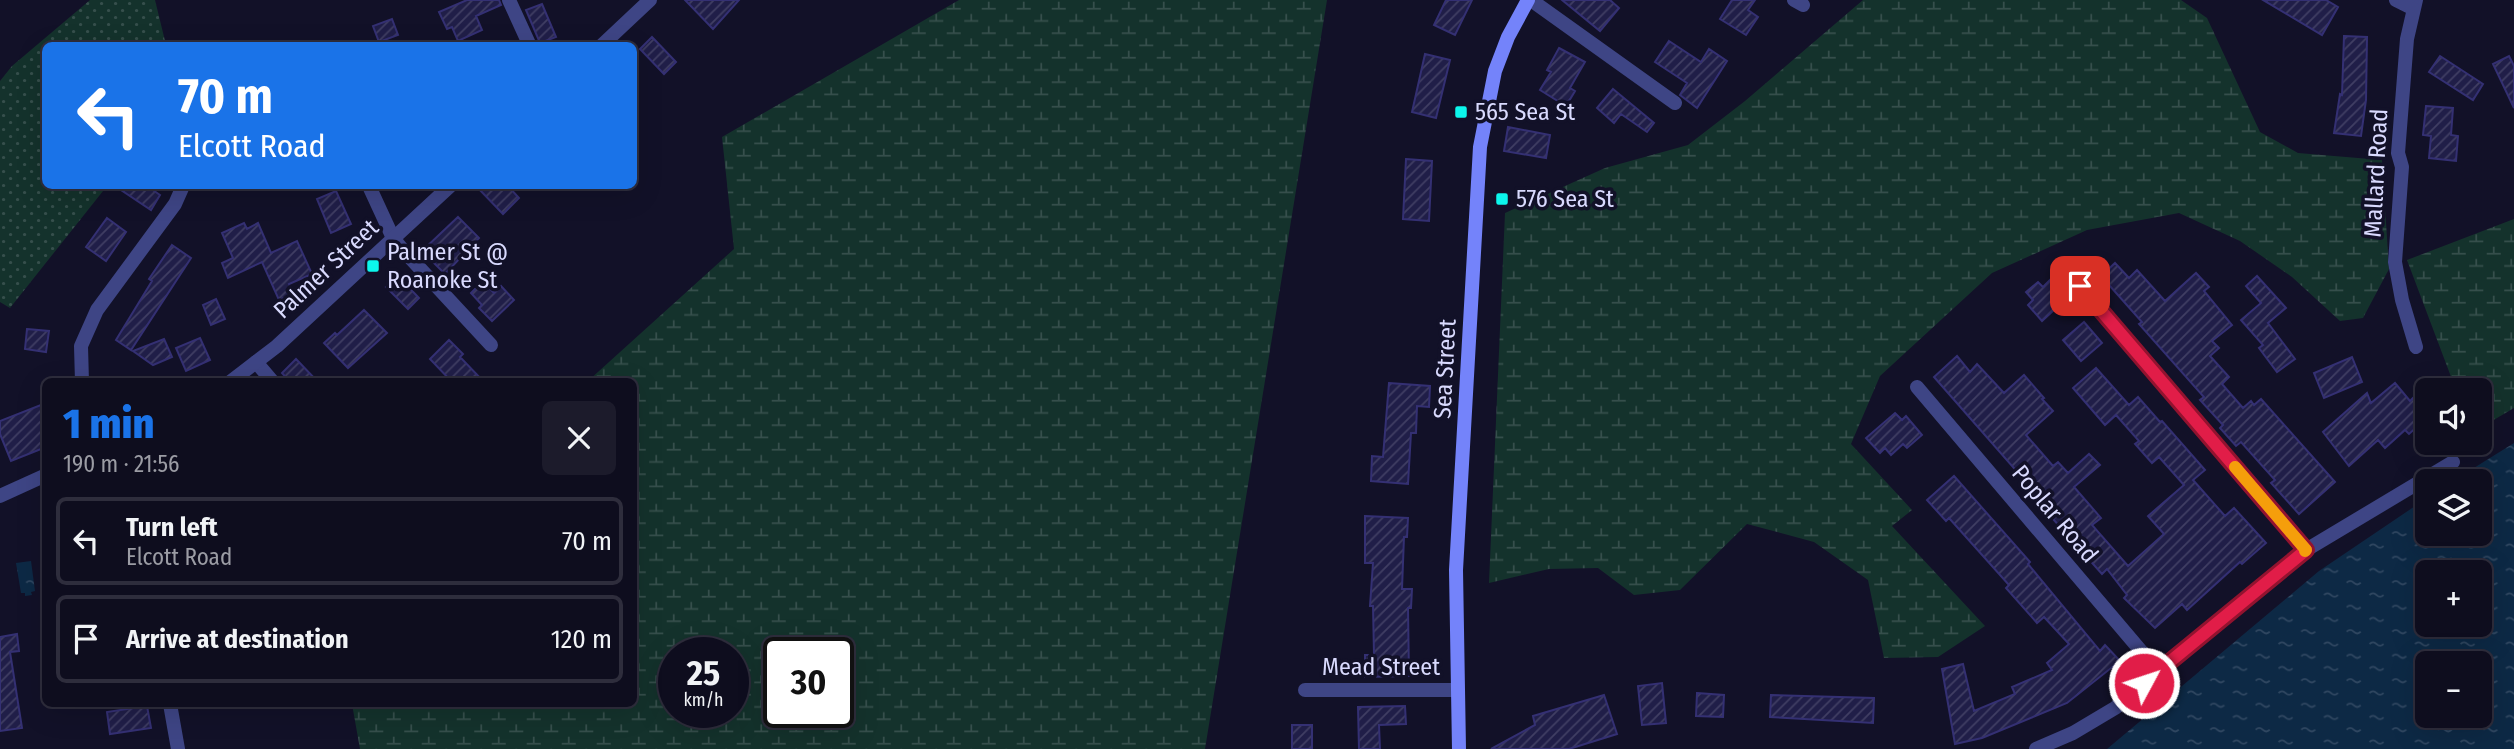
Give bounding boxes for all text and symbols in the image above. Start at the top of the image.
text: 70 m [178,67,273,126]
icon: left [63,70,154,161]
place label: 565 Sea St [1475,98,1575,126]
marker: 565 Sea St [1453,104,1469,120]
street label: Mallard Road [2359,108,2393,238]
text: Elcott Road [178,127,326,165]
place label: 576 Sea St [1516,185,1614,213]
marker: 576 Sea St [1494,191,1510,207]
street label: Palmer Street [268,213,384,324]
place label: Palmer St @ Roanoke St [387,238,508,294]
pin [2050,256,2110,316]
marker: Palmer St @ Roanoke St [365,258,381,274]
icon: arrive [2061,267,2099,305]
street label: Sea Street [1428,318,1462,420]
map controls [2415,378,2492,728]
button: sound [2415,378,2492,455]
text: 1 min [63,399,154,449]
button: close [542,401,616,475]
text: 190 m · 21:56 [63,450,179,478]
street label: Poplar Road [2006,459,2104,569]
button: layers [2415,469,2492,546]
text: Turn left [126,512,218,543]
icon: left [67,522,105,560]
text: 70 m [562,526,612,557]
text: Elcott Road [126,543,232,571]
button: + [2415,560,2492,637]
icon: arrive [67,620,105,658]
text: Arrive at destination [126,624,349,655]
text: 120 m [551,624,612,655]
speed limit sign: 30 [763,637,854,728]
position arrow [2107,646,2181,720]
button: − [2415,651,2492,728]
text: 25 [687,652,720,694]
street label: Mead Street [1322,653,1440,681]
text: km/h [683,689,724,711]

